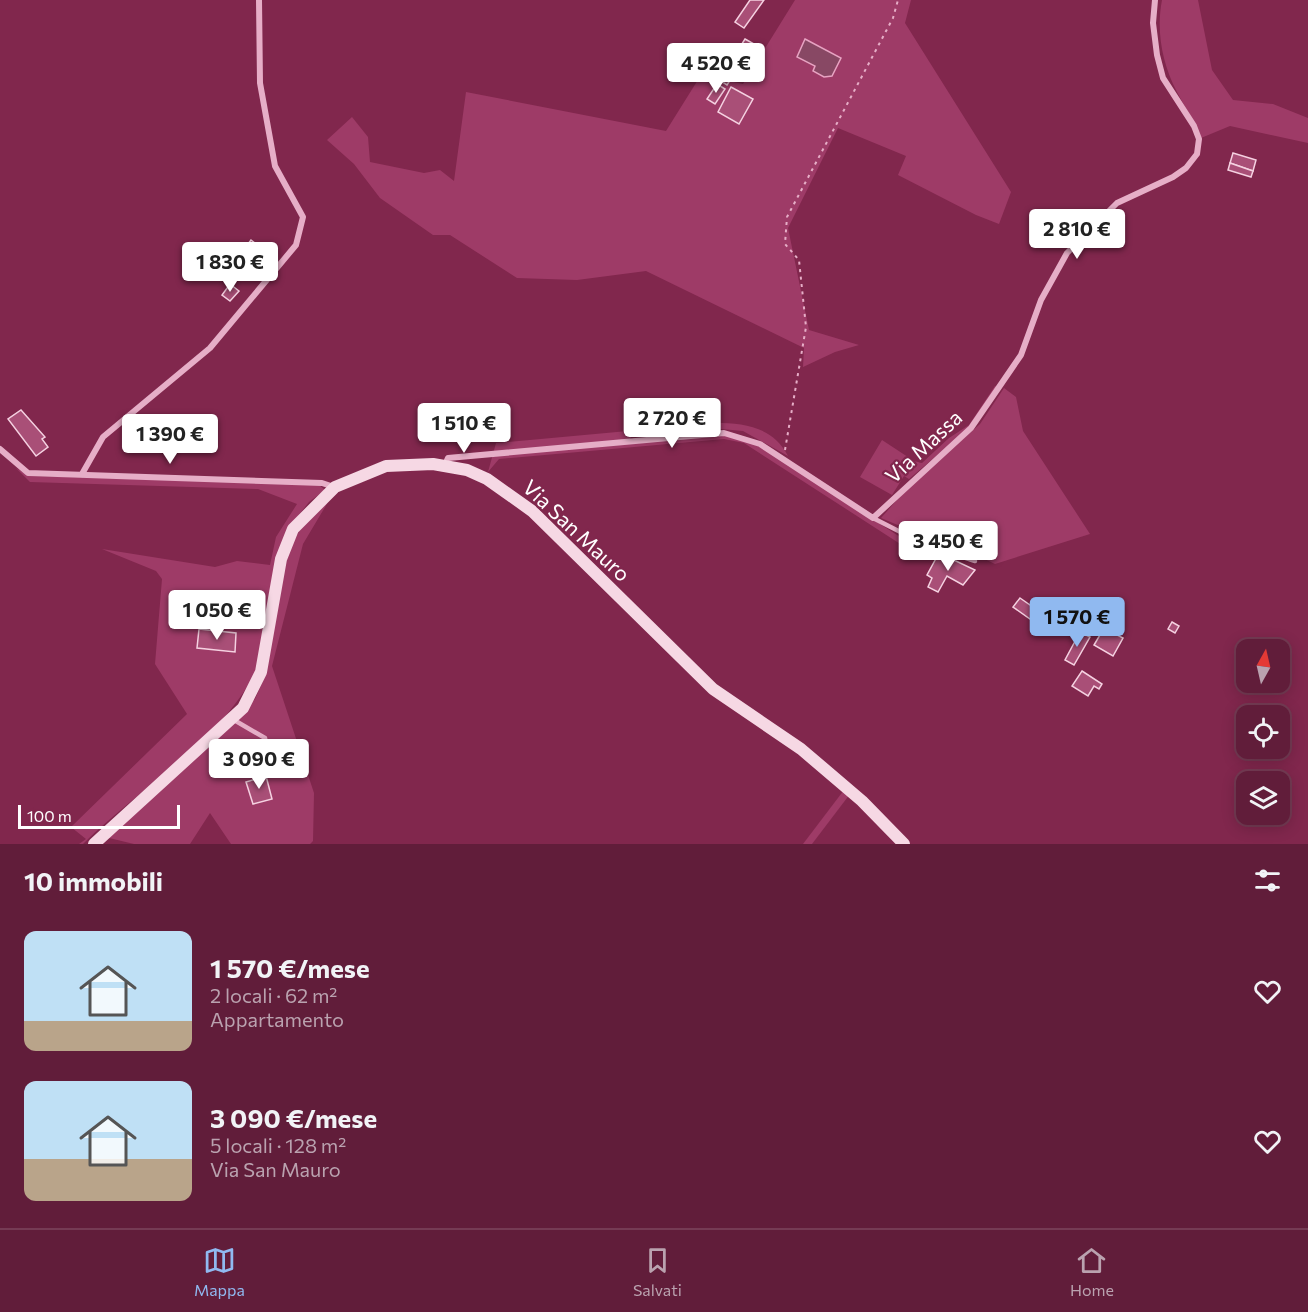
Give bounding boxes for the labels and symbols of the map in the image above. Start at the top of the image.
pin: 4 520 € [661,43,771,94]
pin: 2 810 € [1022,209,1132,260]
pin: 1 830 € [175,242,285,293]
pin: 2 720 € [617,398,727,449]
pin: 1 510 € [409,403,519,454]
street label: Via Massa [879,404,967,488]
pin: 1 390 € [115,414,225,465]
street label: Via San Mauro [518,474,636,586]
pin: 3 450 € [893,521,1003,572]
pin: 1 050 € [162,590,272,641]
pin: 1 570 € [1022,597,1132,648]
north arrow [1236,639,1290,693]
pin: 3 090 € [204,739,314,790]
scale bar [18,802,180,830]

